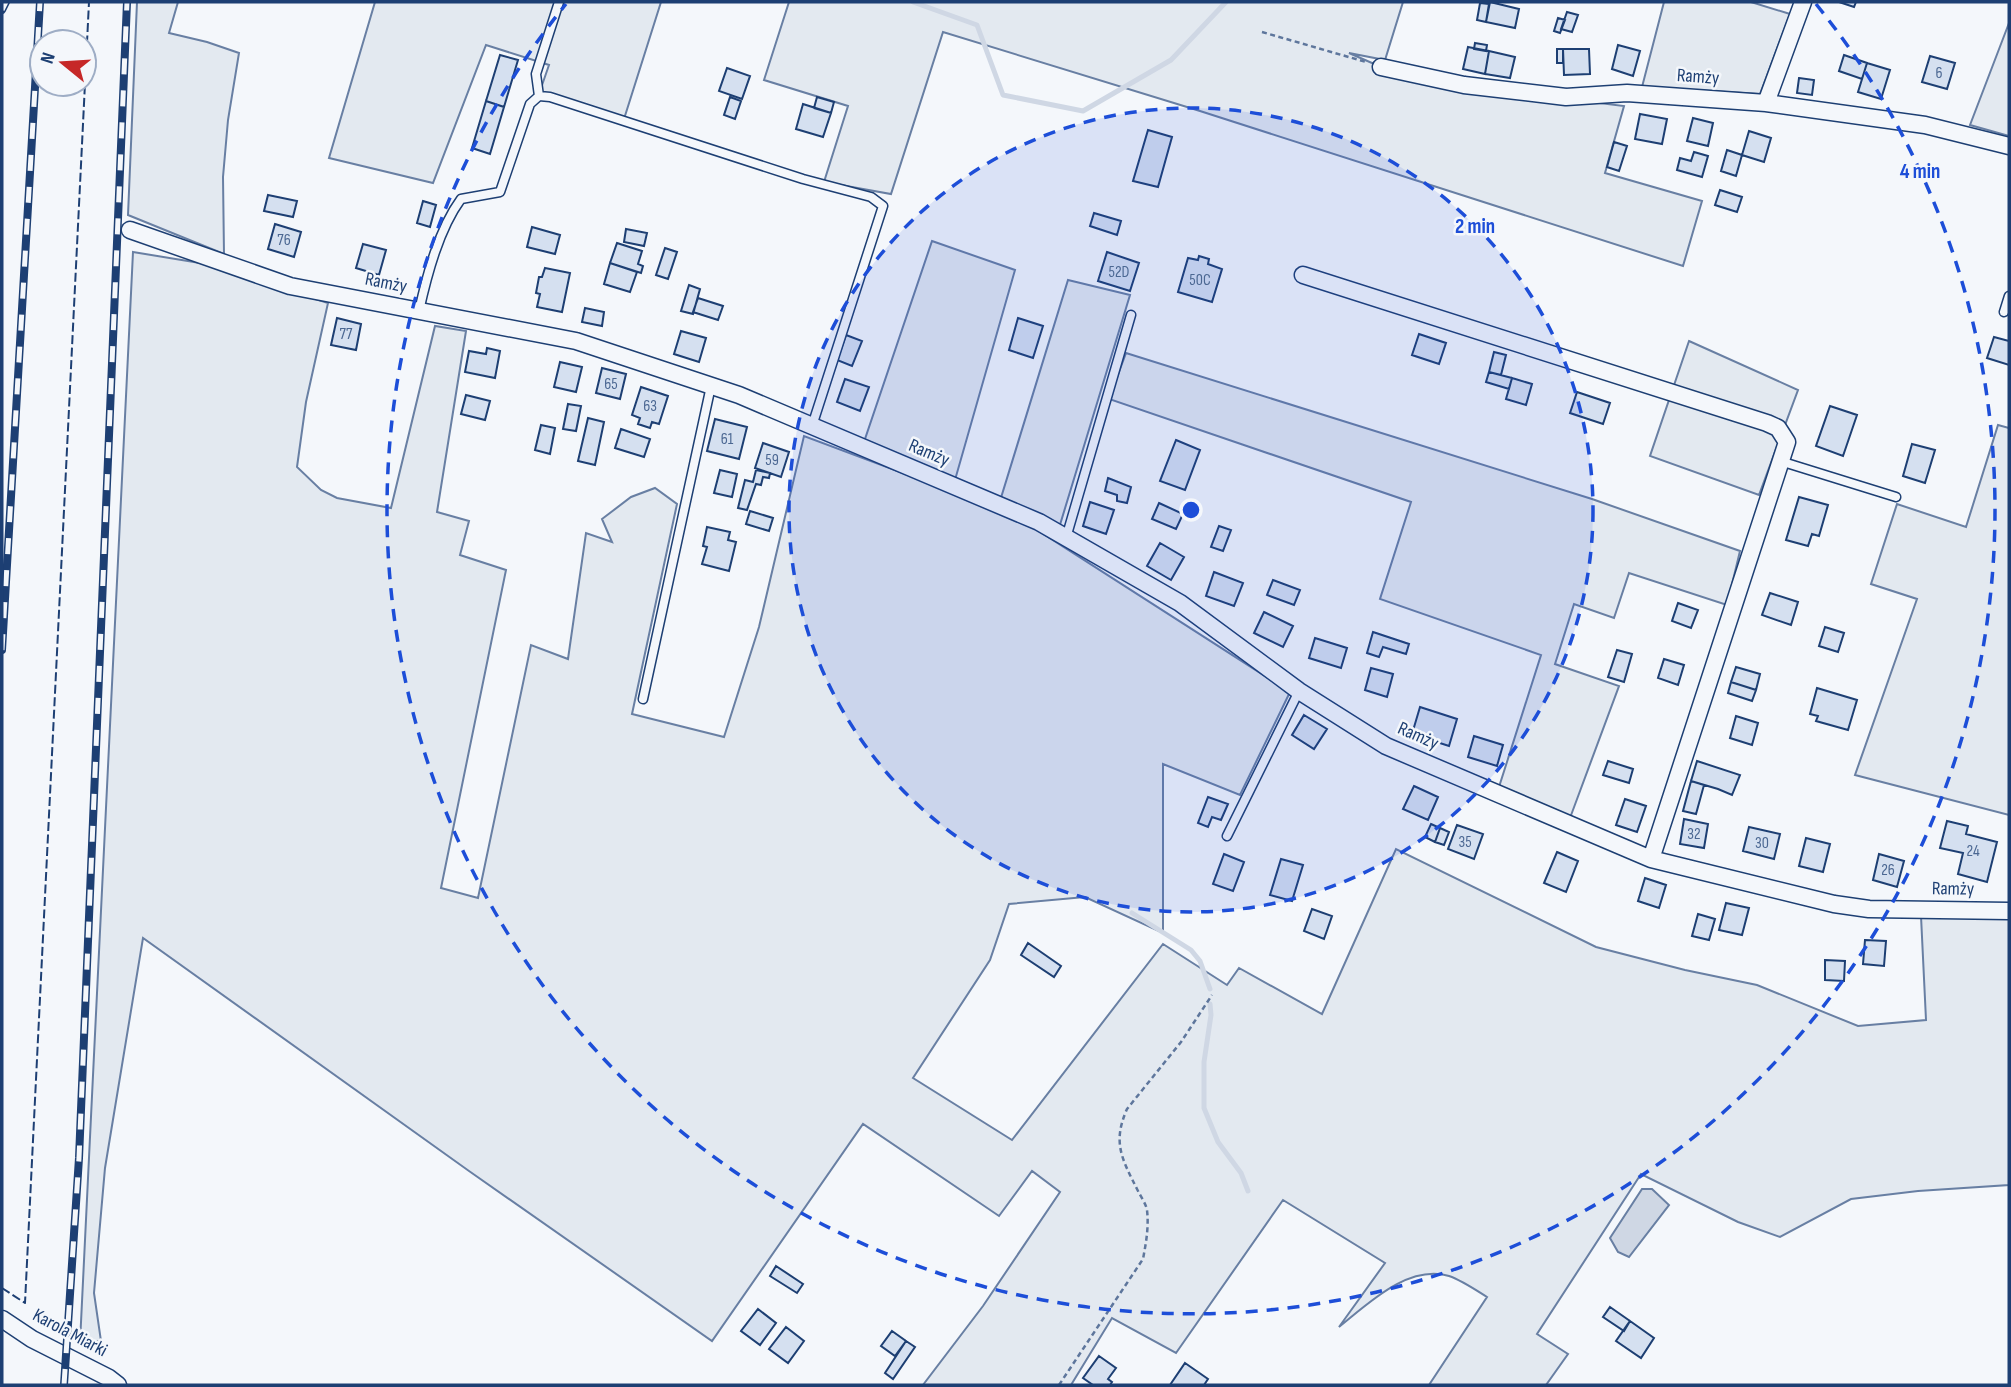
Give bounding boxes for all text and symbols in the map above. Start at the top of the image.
north arrow [28,28,98,98]
text: N [36,50,61,67]
street label: Ramży [1676,64,1721,90]
house number: 6 [1935,64,1943,83]
text: 4 min [1900,159,1940,184]
text: 2 min [1455,214,1495,239]
house number: 76 [277,231,291,250]
house number: 52D [1109,263,1130,282]
street label: Ramży [363,268,410,298]
house number: 50C [1189,271,1211,290]
house number: 77 [340,325,353,344]
house number: 65 [604,375,618,394]
house number: 63 [643,397,657,416]
house number: 61 [721,430,734,449]
street label: Ramży [905,434,954,472]
house number: 59 [765,451,779,470]
centre of rings [1179,498,1203,522]
street label: Ramży [1394,717,1443,755]
house number: 32 [1687,825,1701,844]
house number: 35 [1458,833,1472,852]
house number: 30 [1755,834,1769,853]
house number: 24 [1966,842,1980,861]
house number: 26 [1881,861,1895,880]
street label: Ramży [1932,877,1975,901]
street label: Karola Miarki [29,1304,111,1362]

